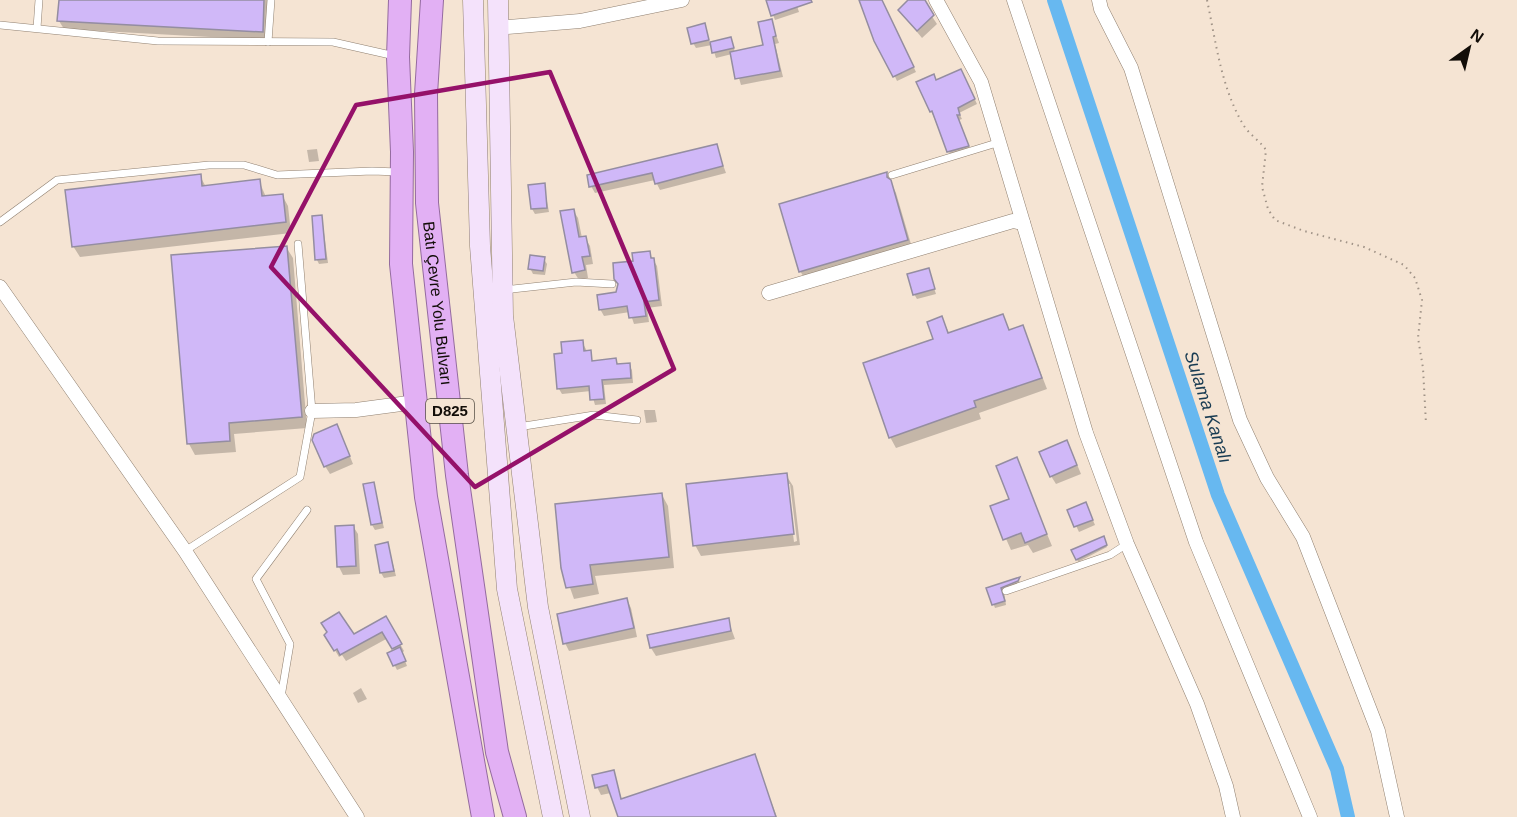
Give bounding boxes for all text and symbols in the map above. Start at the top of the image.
north arrow [1439,18,1499,78]
text: N [1468,26,1487,46]
street label: Batı Çevre Yolu Bulvarı [420,220,455,386]
water label: Sulama Kanalı [1180,348,1236,466]
road number: D825 [426,399,474,423]

